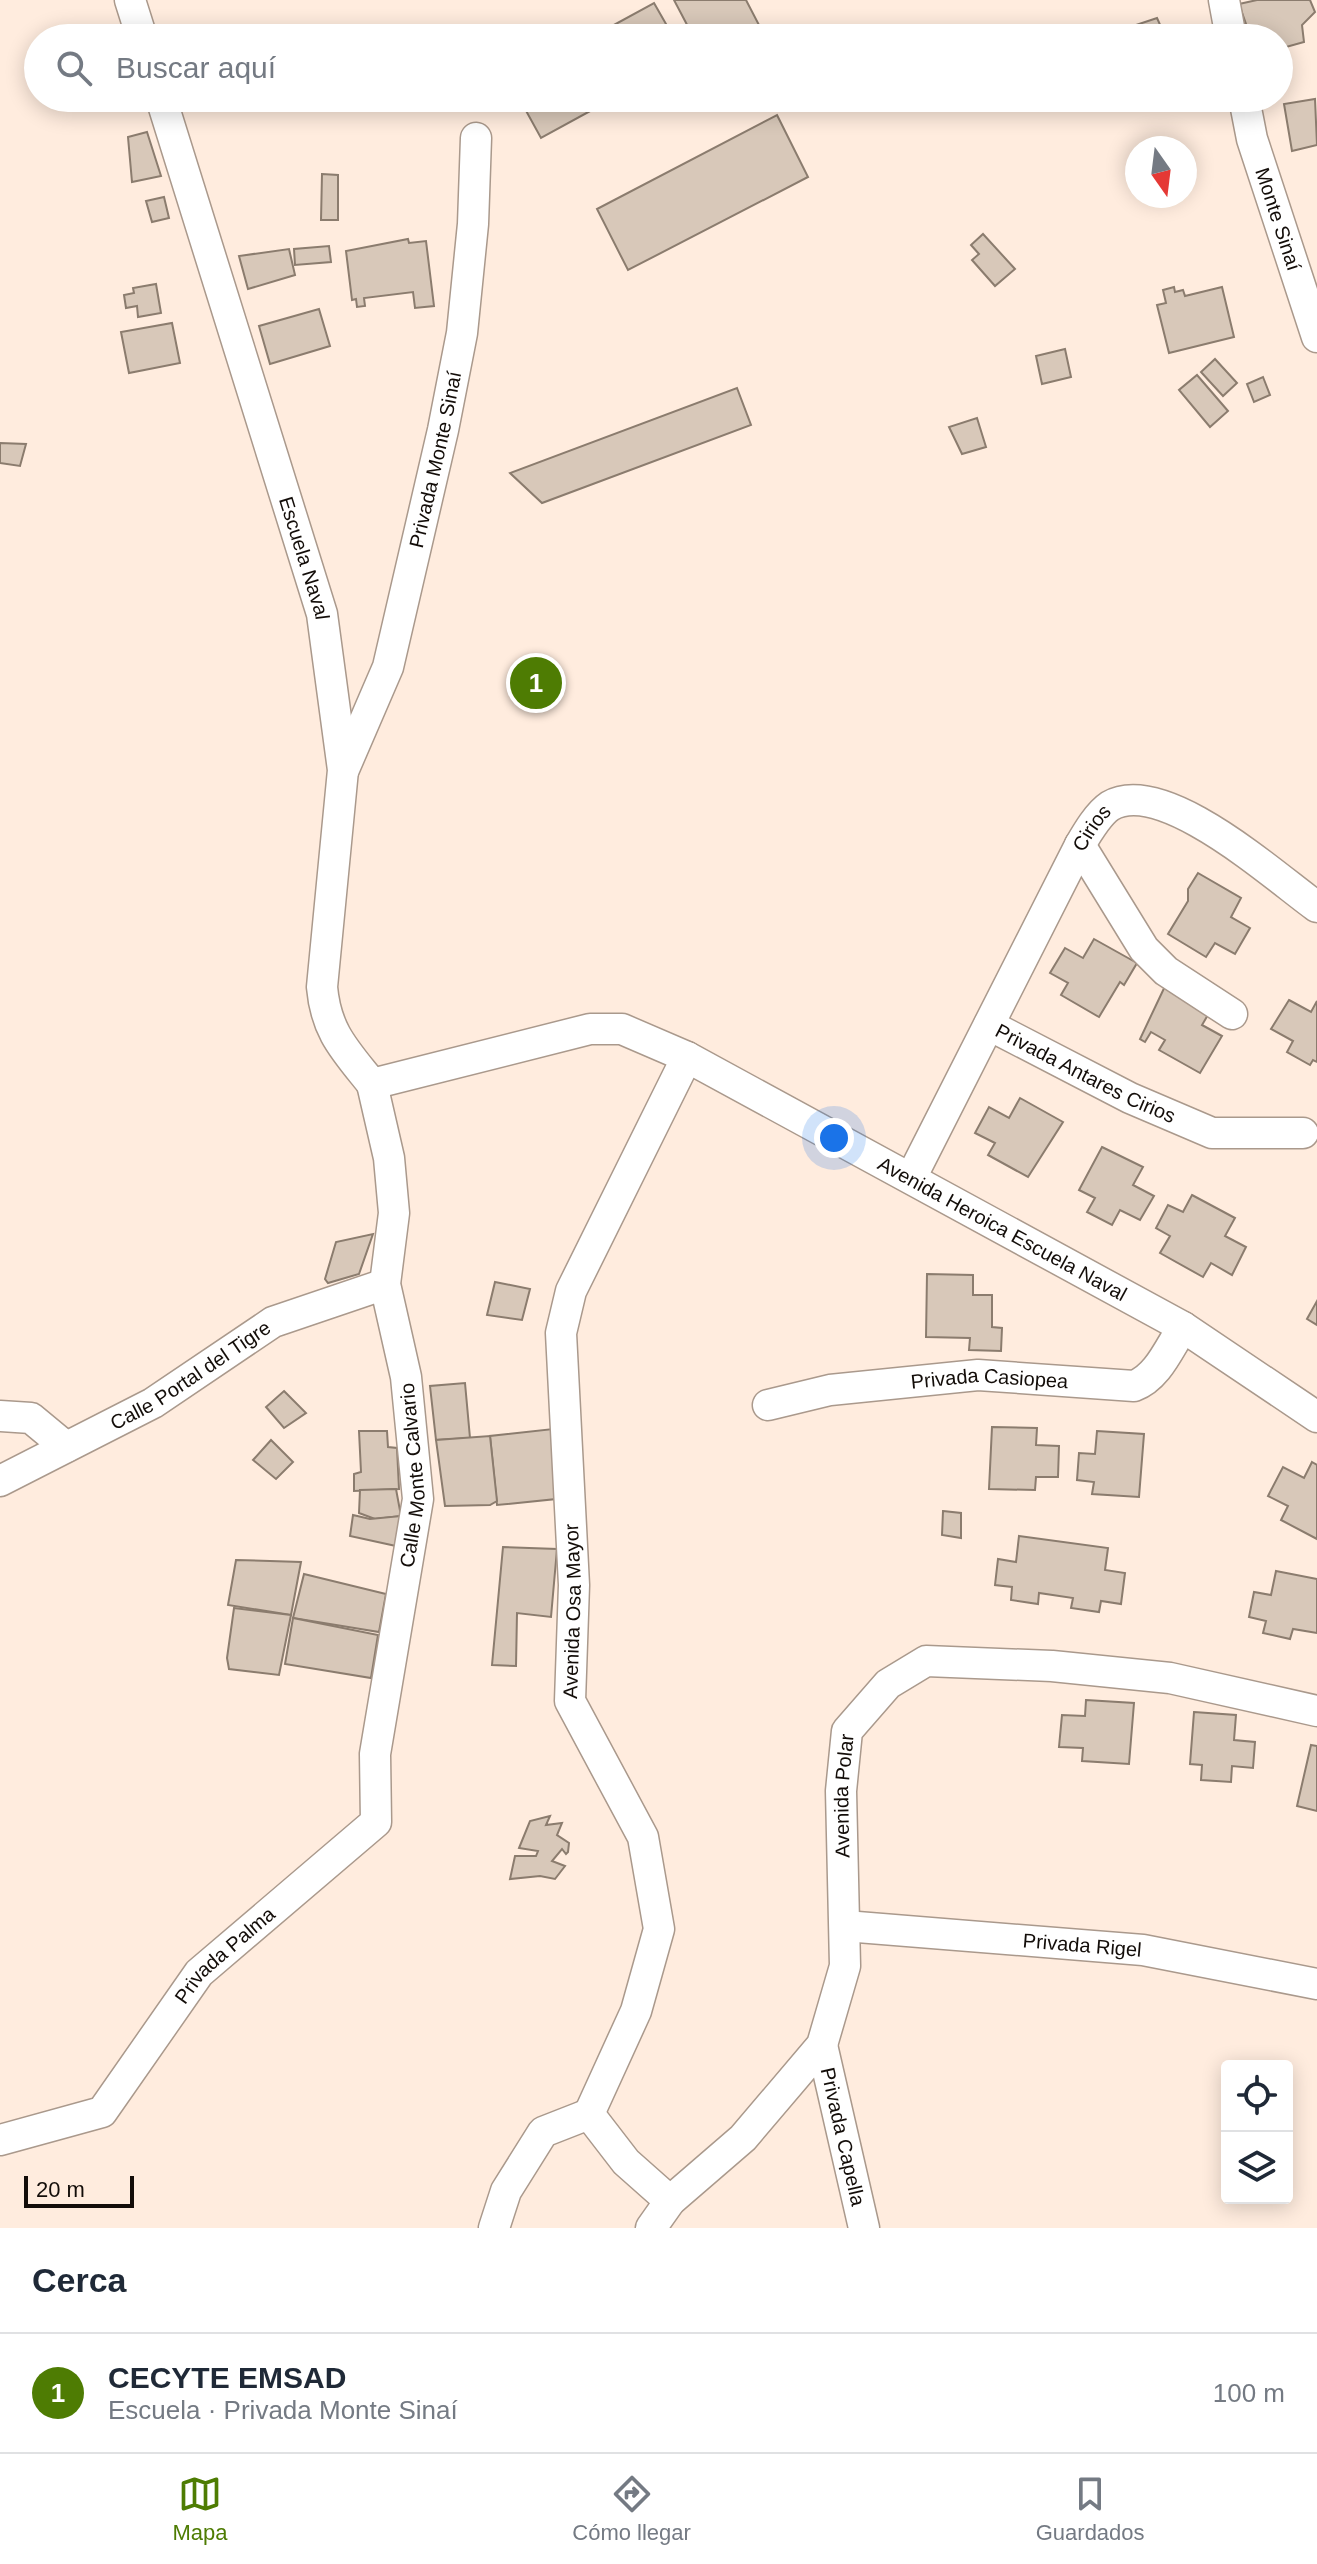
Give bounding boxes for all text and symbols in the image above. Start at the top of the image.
search box [24,24,1293,112]
icon: search [52,46,96,90]
text: Buscar aquí [116,51,276,84]
north arrow [1125,136,1197,208]
street label: Monte Sinaí [1251,165,1306,274]
street label: Privada Monte Sinaí [405,369,465,550]
street label: Escuela Naval [275,494,334,621]
pin: 1 [510,653,562,713]
street label: Cirios [1068,800,1115,855]
street label: Privada Antares Cirios [992,1019,1179,1127]
your location [814,1118,854,1158]
street label: Avenida Heroica Escuela Naval [874,1152,1131,1305]
street label: Calle Portal del Tigre [106,1316,274,1434]
street label: Privada Casiopea [910,1364,1070,1393]
street label: Calle Monte Calvario [396,1382,429,1569]
street label: Avenida Osa Mayor [559,1523,585,1699]
street label: Avenida Polar [830,1733,858,1858]
street label: Privada Palma [170,1902,280,2007]
street label: Privada Rigel [1022,1929,1142,1961]
map controls [1221,2060,1293,2204]
button: locate [1221,2060,1293,2132]
street label: Privada Capella [817,2065,870,2209]
button: layers [1221,2132,1293,2204]
scale bar [24,2172,134,2208]
text: 20 m [36,2177,85,2202]
text: Cerca [32,2261,127,2299]
text: CECYTE EMSAD [108,2361,346,2394]
text: 1 [51,2378,65,2408]
text: 100 m [1213,2378,1285,2408]
text: Escuela · Privada Monte Sinaí [108,2395,458,2425]
tab: Mapa [172,2472,227,2546]
tab: Cómo llegar [572,2472,691,2546]
tab: Guardados [1036,2472,1145,2546]

